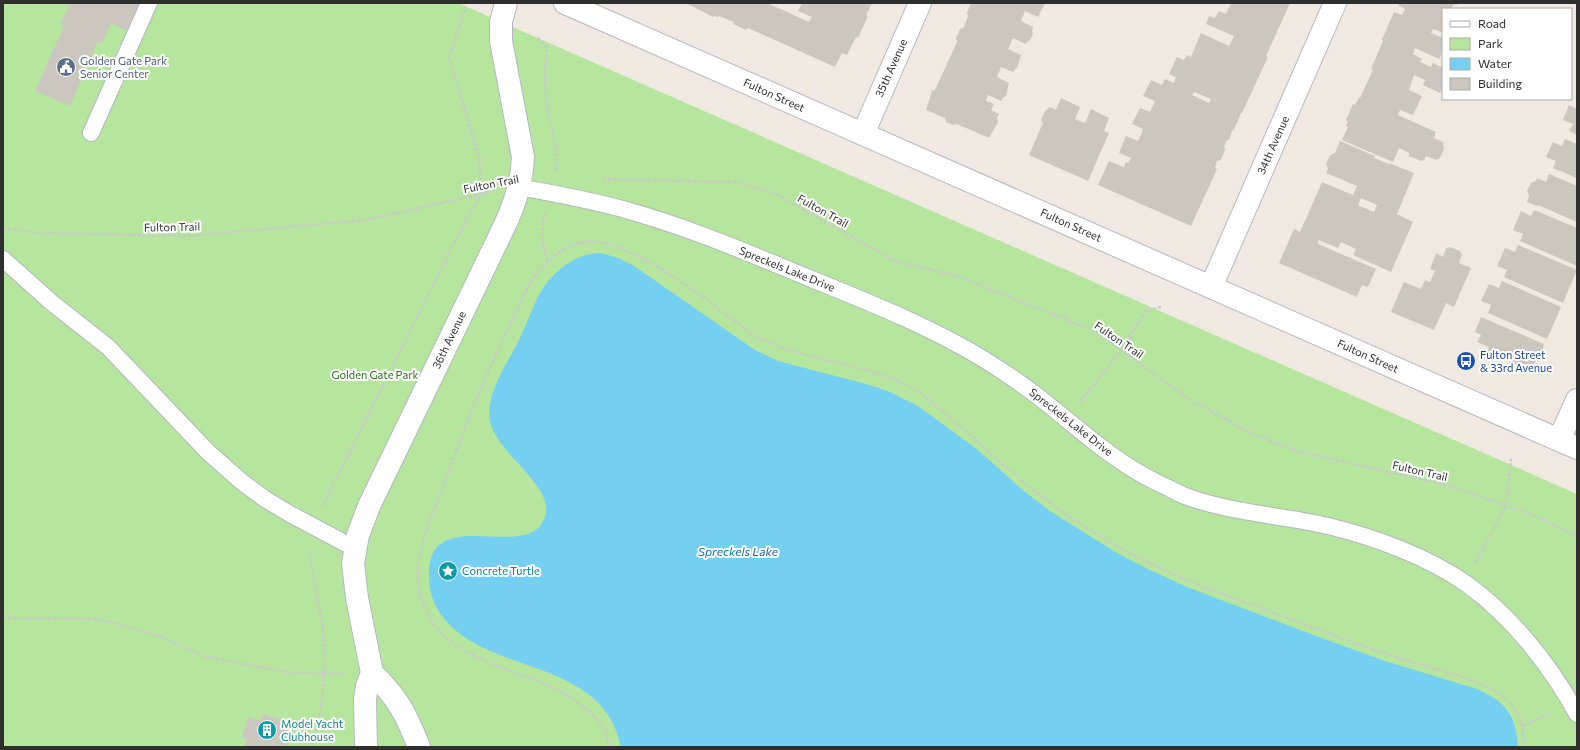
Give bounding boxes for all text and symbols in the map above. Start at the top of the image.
legend [1442,8,1572,100]
text: Road [1478,16,1506,30]
text: Park [1478,36,1504,50]
street label: 35th Avenue [872,37,909,99]
place label: Golden Gate Park Senior Center [80,54,167,80]
public building icon: Golden Gate Park Senior Center [55,56,77,78]
text: Water [1478,56,1512,70]
street label: Fulton Street [742,75,807,114]
text: Building [1478,76,1522,90]
street label: 34th Avenue [1254,113,1291,176]
street label: Fulton Trail [462,172,520,195]
street label: Fulton Trail [795,191,851,230]
street label: Fulton Street [1039,205,1104,244]
street label: Fulton Trail [144,220,200,233]
street label: Spreckels Lake Drive [737,243,837,294]
street label: 36th Avenue [429,309,468,371]
street label: Fulton Trail [1092,318,1146,361]
street label: Fulton Street [1336,336,1401,375]
place label: Fulton Street & 33rd Avenue [1480,348,1552,374]
bus stop icon: Fulton Street & 33rd Avenue [1455,350,1477,372]
park label: Golden Gate Park [331,368,419,381]
street label: Spreckels Lake Drive [1027,385,1116,458]
street label: Fulton Trail [1391,458,1449,483]
water label: Spreckels Lake [698,544,779,558]
place icon: Concrete Turtle [437,560,459,582]
place label: Concrete Turtle [462,564,540,577]
place label: Model Yacht Clubhouse [281,717,344,743]
building icon: Model Yacht Clubhouse [256,719,278,741]

